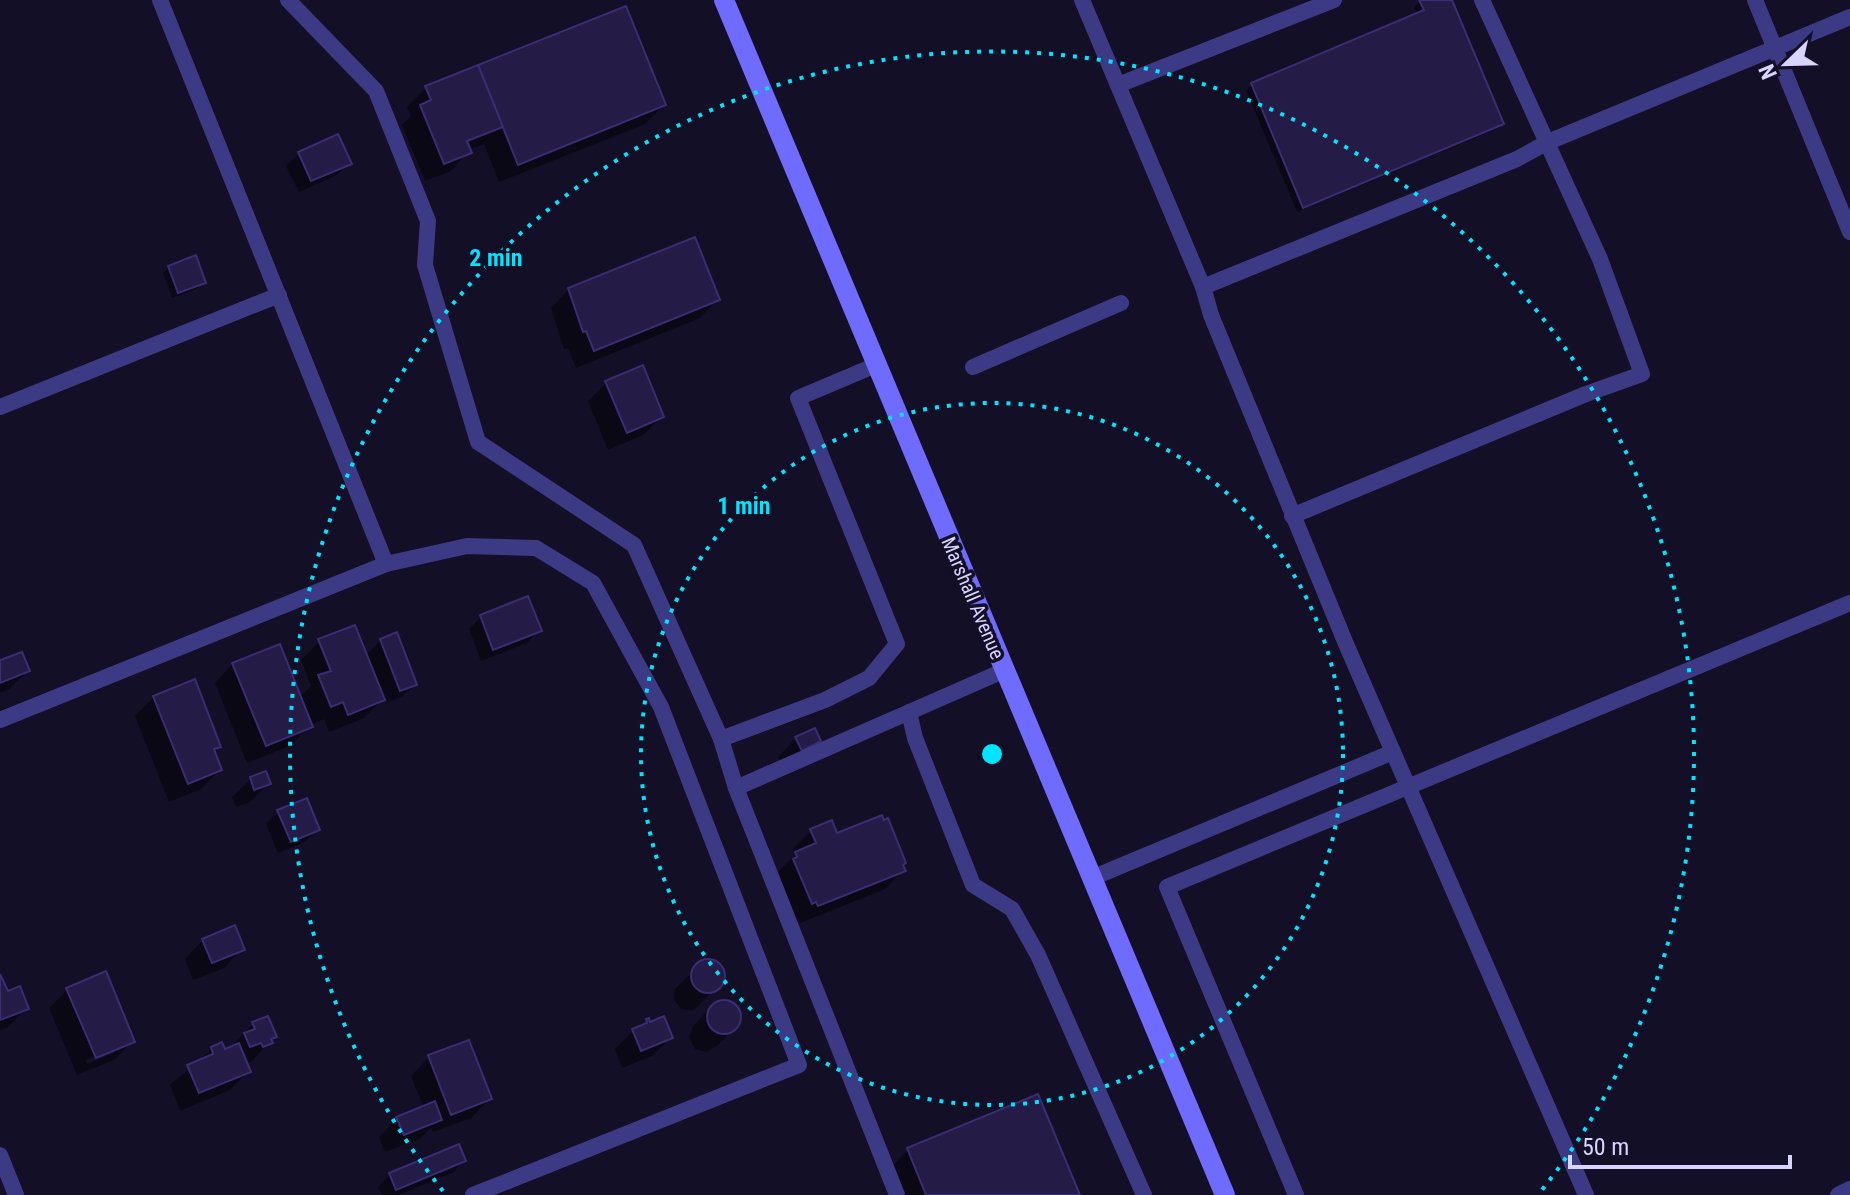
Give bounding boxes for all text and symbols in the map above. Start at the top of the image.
north arrow [1746,24,1826,104]
text: N [1754,61,1782,83]
text: 2 min [469,244,523,272]
text: 1 min [717,492,771,520]
street label: Marshall Avenue [936,533,1010,663]
centre of rings [978,740,1006,768]
scale bar [1570,1119,1790,1169]
text: 50 m [1582,1133,1629,1161]

